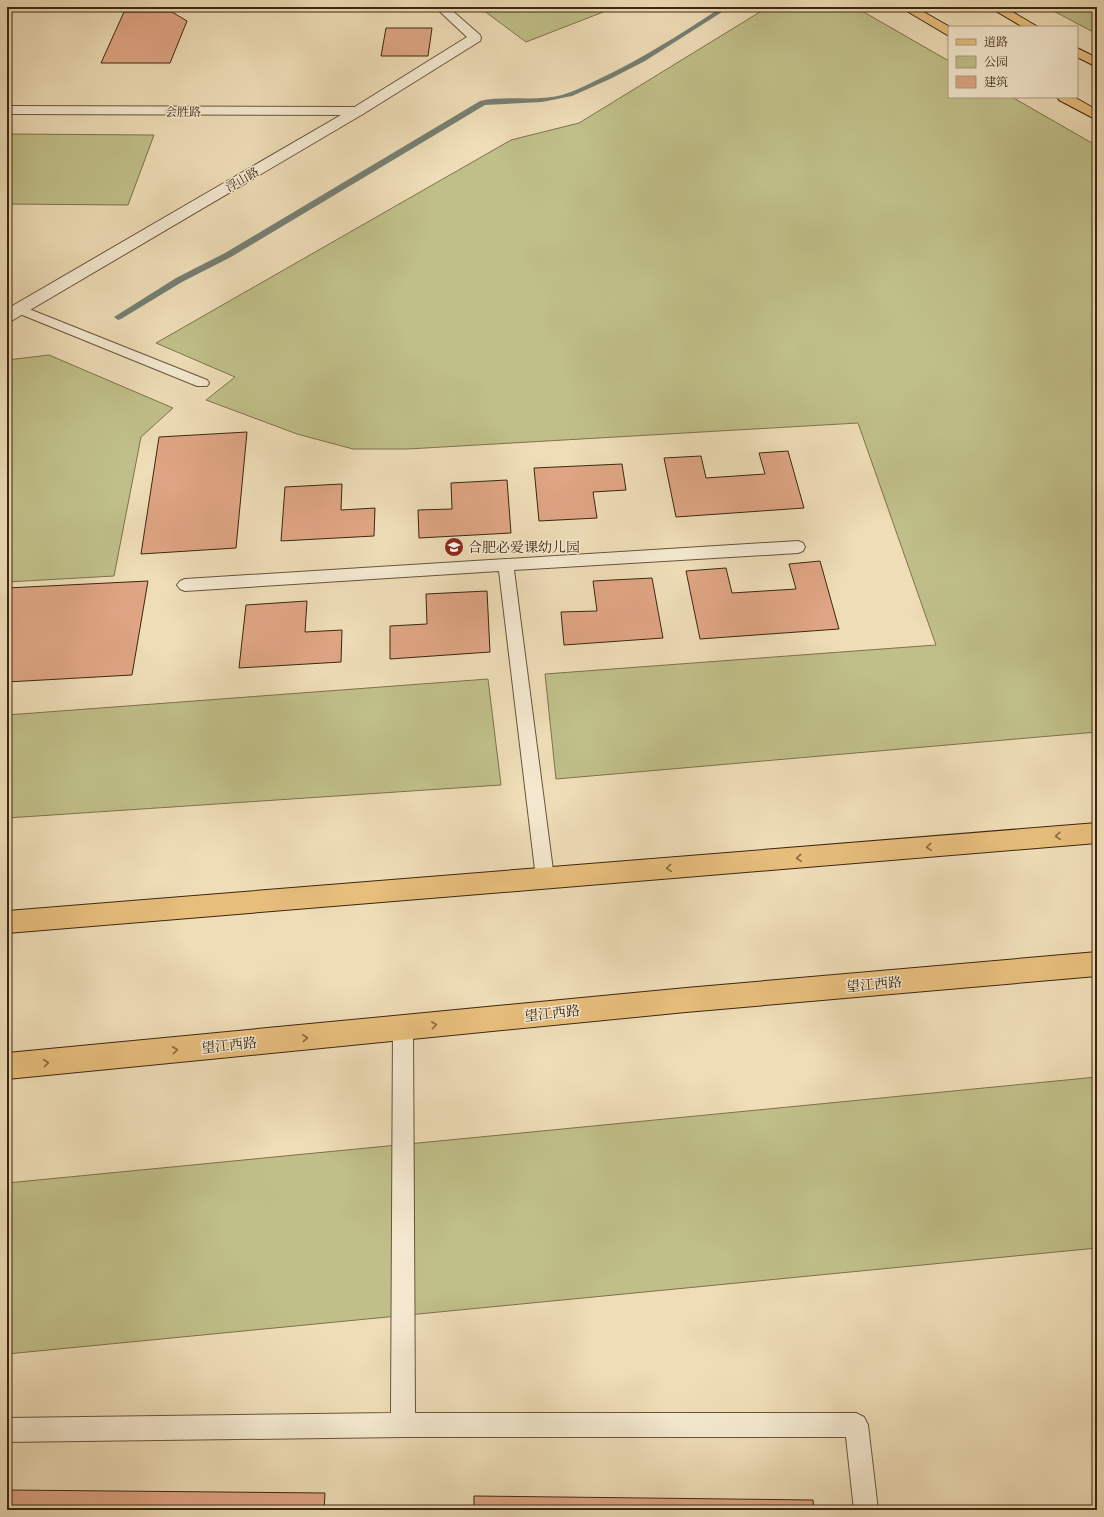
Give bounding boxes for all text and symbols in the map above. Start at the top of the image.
legend [948,26,1078,98]
text: 道路 [984,34,1008,49]
text: 公园 [984,54,1008,69]
text: 建筑 [984,74,1008,89]
street label: 会胜路 [165,104,201,119]
street label: 浮山路 [223,164,261,194]
school or university icon: 合肥必爱课幼儿园 [443,536,465,558]
place label: 合肥必爱课幼儿园 [468,538,580,556]
one-way arrow [1055,832,1061,841]
one-way arrow [926,842,932,851]
one-way arrow [796,853,802,862]
one-way arrow [666,864,672,873]
street label: 望江西路 [845,973,903,995]
street label: 望江西路 [523,1001,581,1025]
one-way arrow [431,1021,437,1030]
street label: 望江西路 [200,1033,258,1057]
one-way arrow [302,1033,308,1042]
one-way arrow [172,1046,178,1055]
one-way arrow [43,1058,49,1067]

